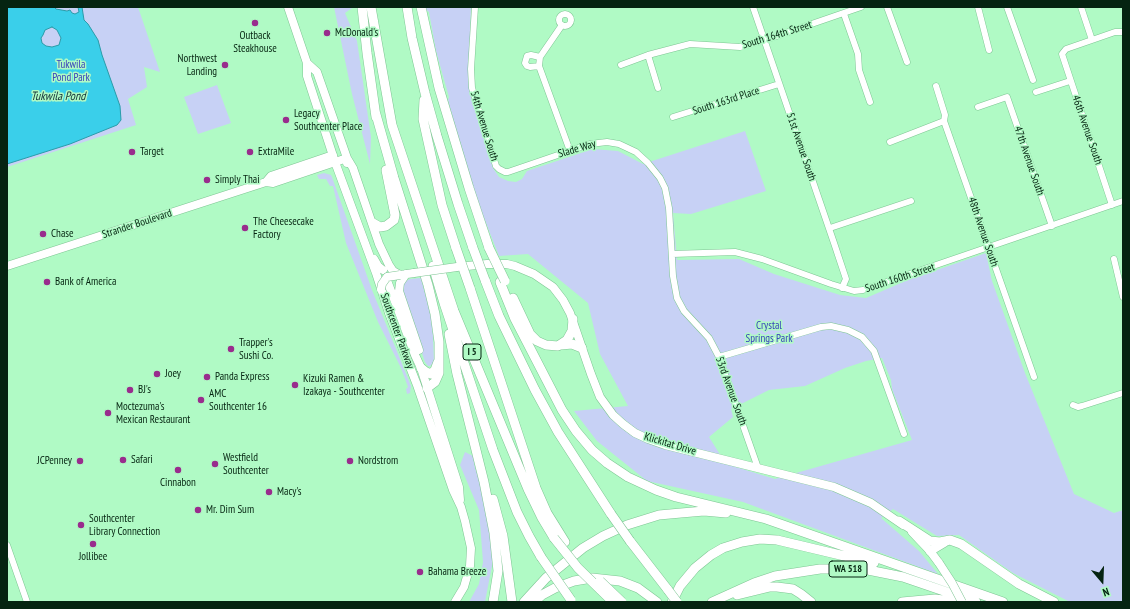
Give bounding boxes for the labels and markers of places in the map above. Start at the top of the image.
marker: Outback Steakhouse [250,18,260,28]
place label: McDonald's [335,26,378,40]
marker: McDonald's [322,28,332,38]
place label: Outback Steakhouse [233,29,277,55]
place label: Northwest Landing [178,52,217,78]
marker: Northwest Landing [220,60,230,70]
place label: Legacy Southcenter Place [294,107,362,133]
marker: Legacy Southcenter Place [281,115,291,125]
place label: Target [140,145,164,159]
place label: ExtraMile [258,145,294,159]
marker: Target [127,147,137,157]
marker: ExtraMile [245,147,255,157]
place label: Simply Thai [215,173,260,187]
marker: Simply Thai [202,175,212,185]
place label: The Cheesecake Factory [253,215,314,241]
marker: The Cheesecake Factory [240,223,250,233]
place label: Chase [51,227,74,241]
marker: Chase [38,229,48,239]
place label: Bank of America [55,275,116,289]
marker: Bank of America [42,277,52,287]
place label: Trapper's Sushi Co. [239,336,273,362]
marker: Trapper's Sushi Co. [226,344,236,354]
place label: Joey [165,367,181,381]
marker: Joey [152,369,162,379]
place label: Panda Express [215,370,269,384]
marker: Panda Express [202,372,212,382]
place label: Kizuki Ramen & Izakaya - Southcenter [303,372,385,398]
marker: Kizuki Ramen & Izakaya - Southcenter [290,380,300,390]
place label: BJ's [138,383,151,397]
marker: BJ's [125,385,135,395]
place label: AMC Southcenter 16 [209,387,267,413]
marker: AMC Southcenter 16 [196,395,206,405]
place label: Moctezuma's Mexican Restaurant [116,400,190,426]
marker: Moctezuma's Mexican Restaurant [103,408,113,418]
place label: Westfield Southcenter [223,451,269,477]
place label: Safari [131,453,153,467]
place label: JCPenney [37,454,72,468]
place label: Nordstrom [358,454,398,468]
marker: Safari [118,455,128,465]
marker: JCPenney [75,456,85,466]
marker: Nordstrom [345,456,355,466]
marker: Westfield Southcenter [210,459,220,469]
marker: Cinnabon [173,465,183,475]
place label: Cinnabon [160,476,196,490]
place label: Macy's [277,485,301,499]
marker: Macy's [264,487,274,497]
place label: Mr. Dim Sum [206,503,254,517]
marker: Mr. Dim Sum [193,505,203,515]
place label: Southcenter Library Connection [89,512,160,538]
marker: Southcenter Library Connection [76,520,86,530]
marker: Jollibee [88,539,98,549]
place label: Jollibee [79,550,107,564]
place label: Bahama Breeze [428,565,486,579]
marker: Bahama Breeze [415,567,425,577]

